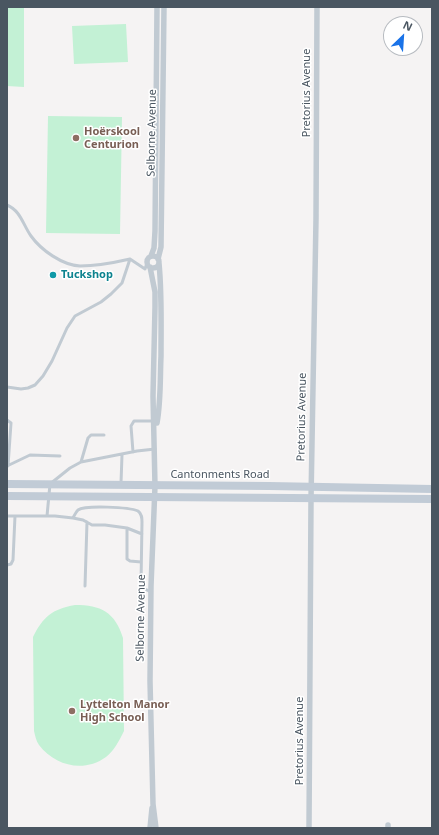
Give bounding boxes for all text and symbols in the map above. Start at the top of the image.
north arrow [383,16,423,56]
text: N [401,17,415,34]
street label: Pretorius Avenue [300,49,314,137]
street label: Selborne Avenue [145,89,159,177]
place label: Hoërskool Centurion [84,125,140,151]
marker: Hoërskool Centurion [71,133,81,143]
place label: Tuckshop [61,268,113,282]
marker: Tuckshop [48,270,58,280]
street label: Pretorius Avenue [295,373,309,461]
street label: Cantonments Road [170,468,270,482]
street label: Selborne Avenue [134,574,148,662]
street label: Pretorius Avenue [293,697,307,785]
place label: Lyttelton Manor High School [80,698,169,724]
marker: Lyttelton Manor High School [67,706,77,716]

